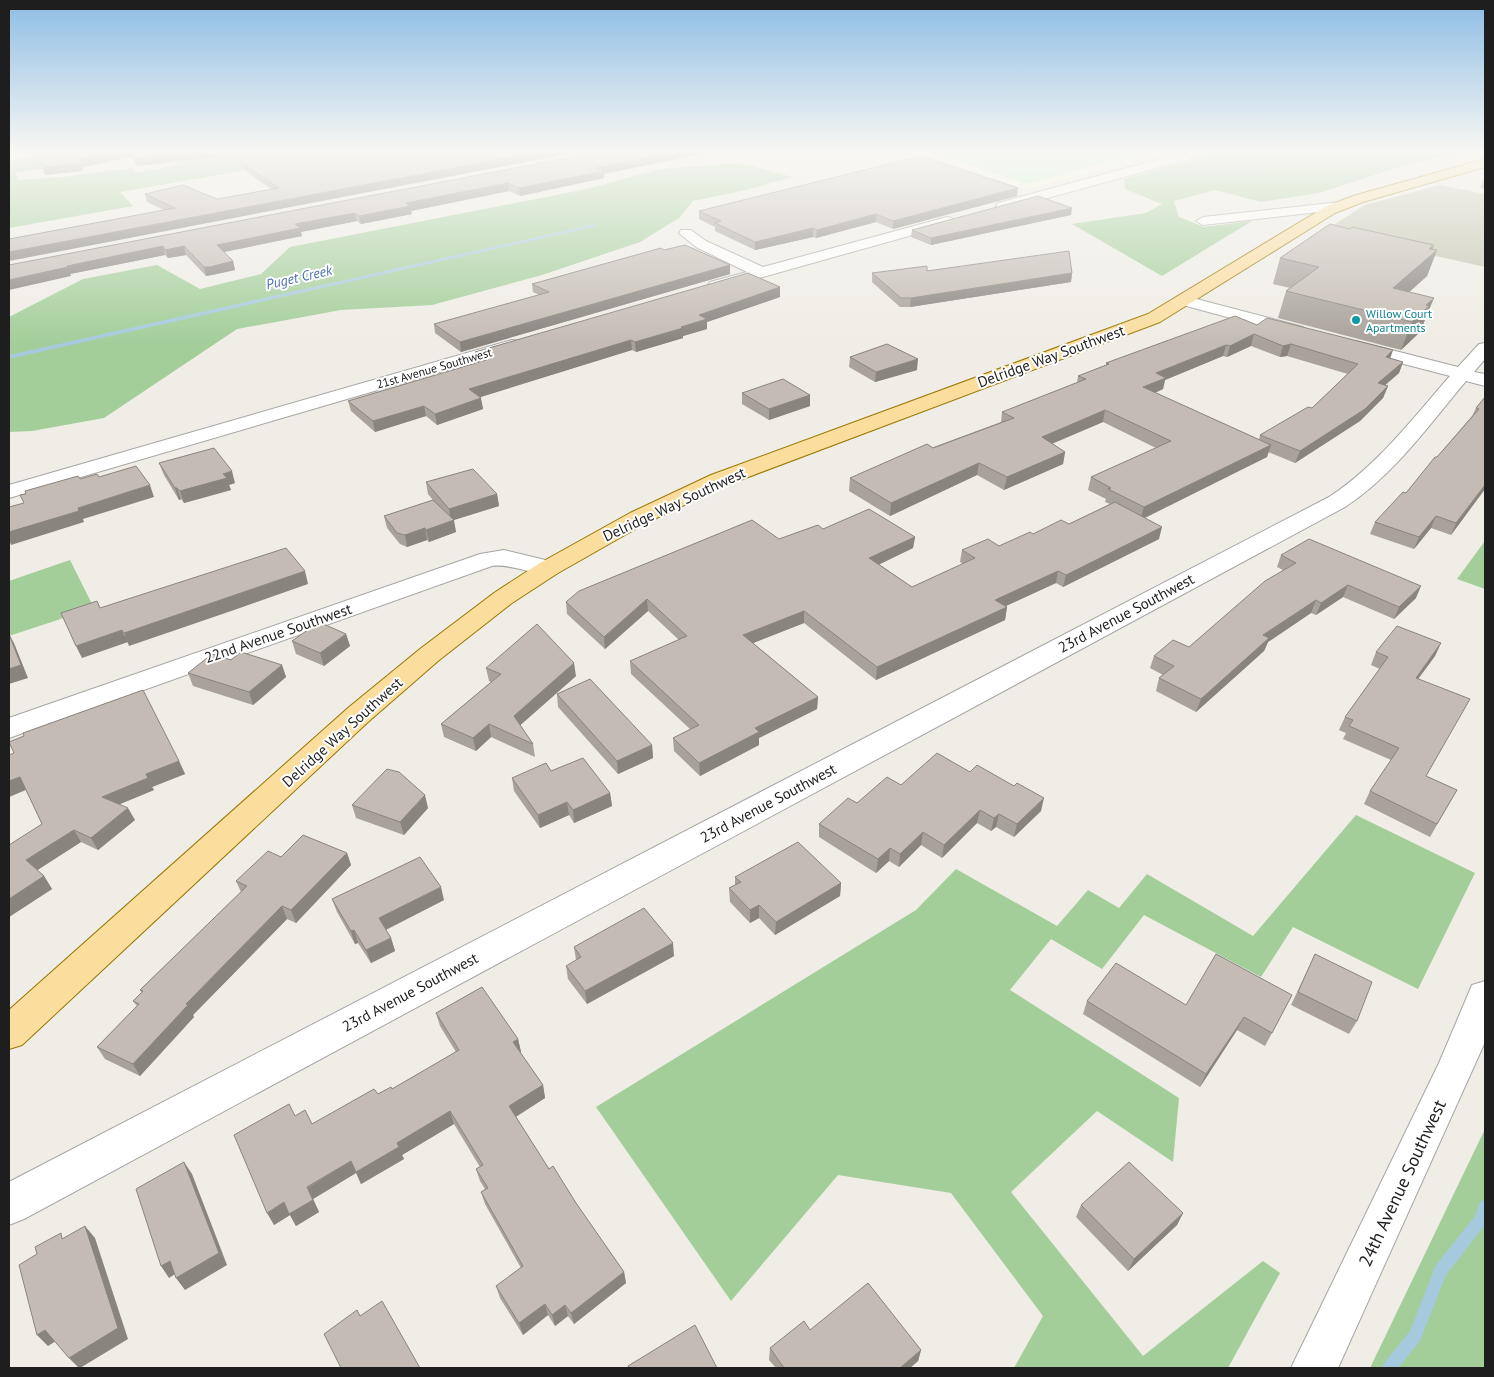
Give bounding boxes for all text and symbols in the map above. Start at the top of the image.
water label: Puget Creek [264,260,335,293]
place label: Willow Court Apartments [1366,306,1432,335]
marker: Willow Court Apartments [1350,314,1362,326]
street label: Delridge Way Southwest [975,321,1127,391]
street label: 21st Avenue Southwest [374,344,494,392]
street label: Delridge Way Southwest [600,463,748,545]
street label: 23rd Avenue Southwest [1055,569,1197,657]
street label: 22nd Avenue Southwest [202,599,354,667]
street label: Delridge Way Southwest [278,673,406,791]
street label: 23rd Avenue Southwest [697,759,839,847]
street label: 23rd Avenue Southwest [339,948,481,1036]
street label: 24th Avenue Southwest [1353,1096,1451,1270]

